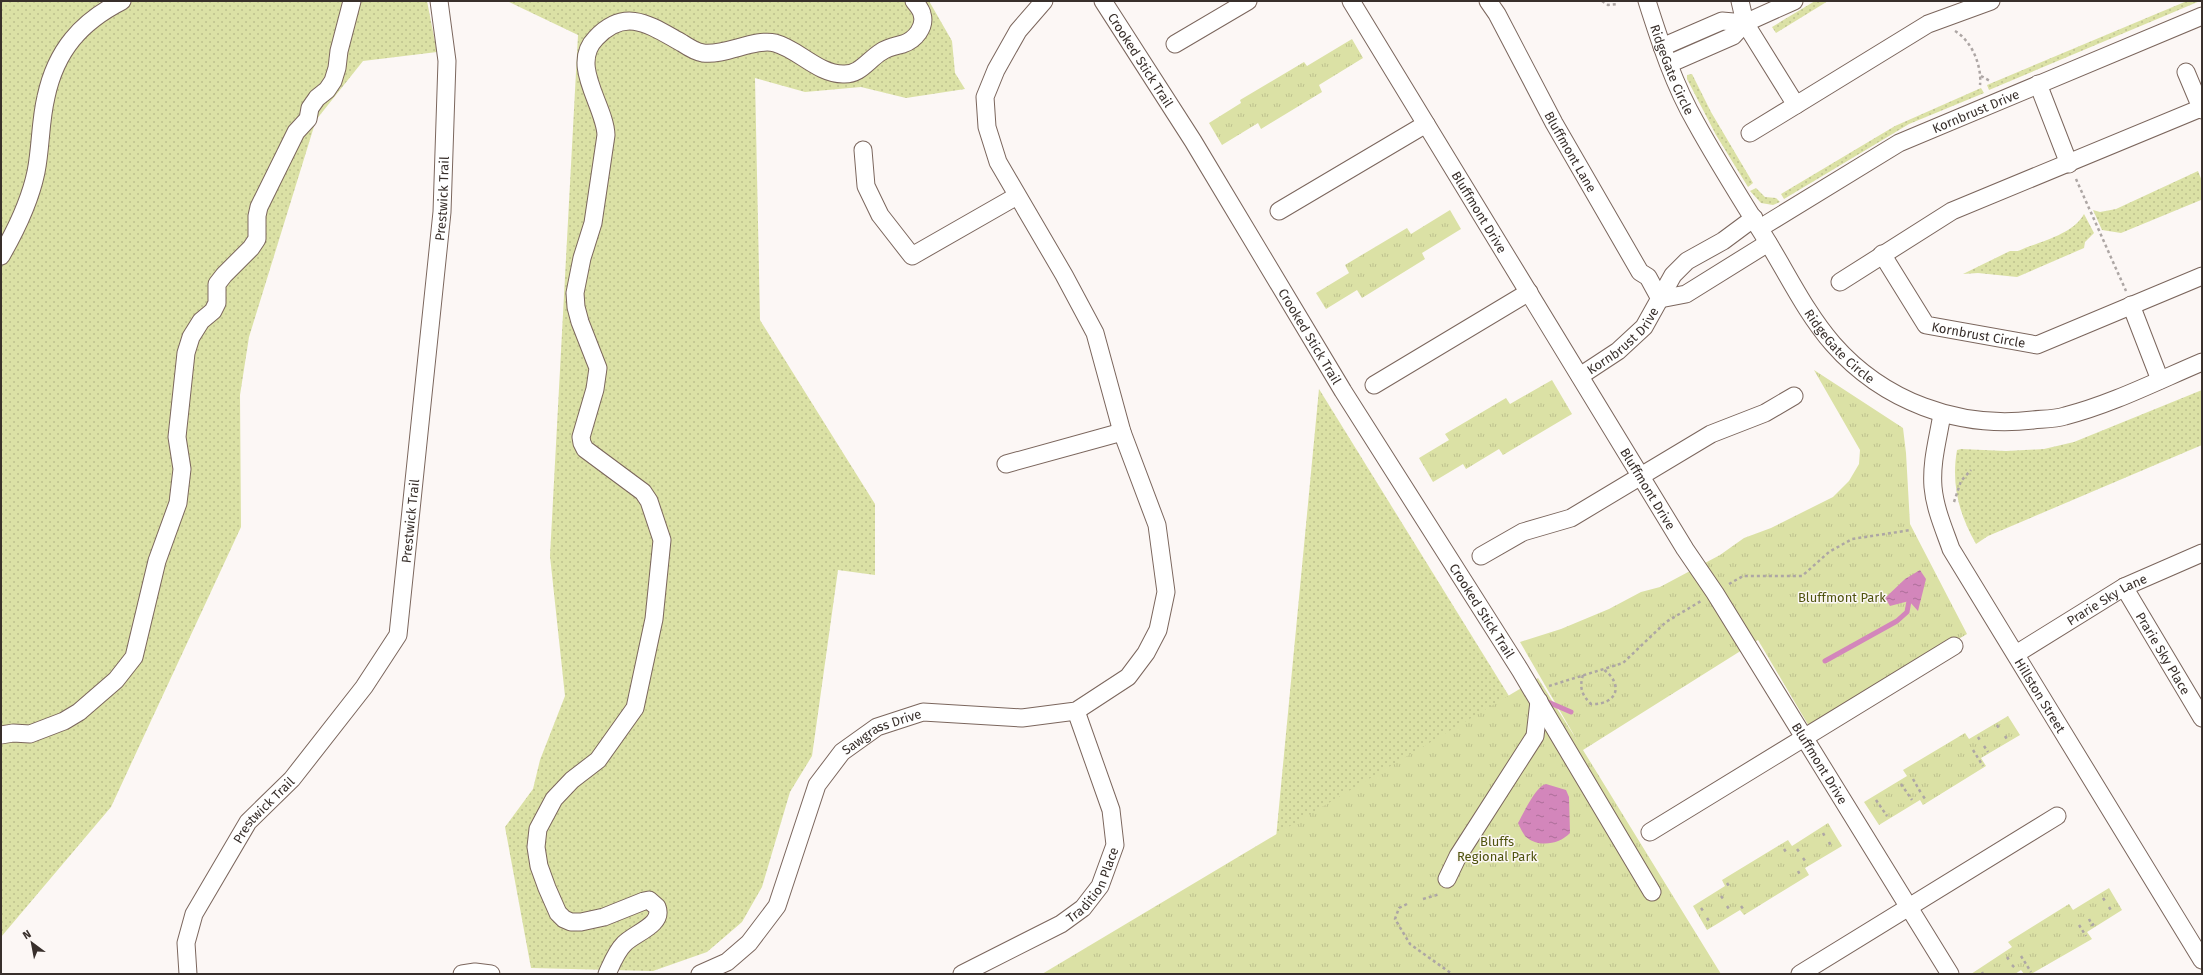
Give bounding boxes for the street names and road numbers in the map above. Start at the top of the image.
street label: Crooked Stick Trail [1105,10,1177,110]
street label: RidgeGate Circle [1648,22,1697,117]
street label: Kornbrust Drive [1930,86,2021,136]
street label: Bluffmont Lane [1542,109,1600,195]
street label: Prestwick Trail [432,156,451,242]
street label: Bluffmont Drive [1449,168,1510,256]
street label: Crooked Stick Trail [1276,286,1345,387]
street label: Kornbrust Drive [1584,305,1661,377]
street label: RidgeGate Circle [1802,306,1878,386]
street label: Kornbrust Circle [1931,319,2027,350]
street label: Bluffmont Drive [1618,445,1679,532]
street label: Prestwick Trail [398,478,422,564]
street label: Crooked Stick Trail [1447,560,1518,661]
street label: Prarie Sky Lane [2064,571,2149,628]
street label: Prarie Sky Place [2133,609,2194,697]
street label: Hillston Street [2012,655,2069,736]
street label: Sawgrass Drive [839,706,923,757]
street label: Bluffmont Drive [1789,720,1851,807]
street label: Prestwick Trail [230,774,297,846]
street label: Tradition Place [1063,845,1121,925]

